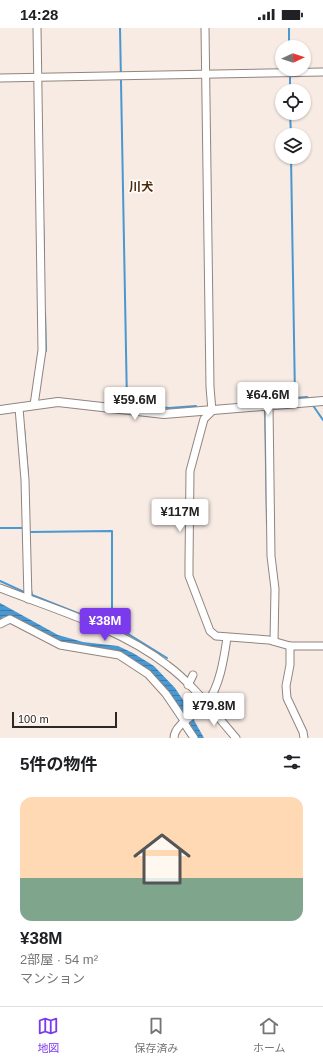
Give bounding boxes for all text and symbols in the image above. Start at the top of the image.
text: 14:28 [20,6,58,23]
north arrow [275,40,311,76]
map controls [275,40,311,164]
button: locate [275,84,311,120]
button: layers [275,128,311,164]
district label: 川犬 [129,180,153,194]
pin: ¥64.6M [235,382,301,416]
pin: ¥59.6M [102,387,168,421]
text: ¥64.6M [246,387,290,402]
text: ¥59.6M [113,392,157,407]
pin: ¥117M [152,499,208,533]
text: ¥117M [160,504,200,519]
pin: ¥38M [81,608,129,642]
text: ¥38M [89,613,121,628]
pin: ¥79.8M [181,693,247,727]
text: ¥79.8M [192,698,236,713]
scale bar [12,710,117,729]
text: 100 m [18,713,49,725]
icon: filters [281,751,303,773]
text: 5件の物件 [20,755,97,774]
icon: home [126,823,198,895]
text: ¥38M [20,929,63,948]
text: 2部屋 · 54 m² [20,952,98,967]
text: マンション [20,971,85,986]
tab: 地図 [37,1015,59,1055]
tab: 保存済み [134,1015,178,1055]
tab: ホーム [253,1015,286,1055]

